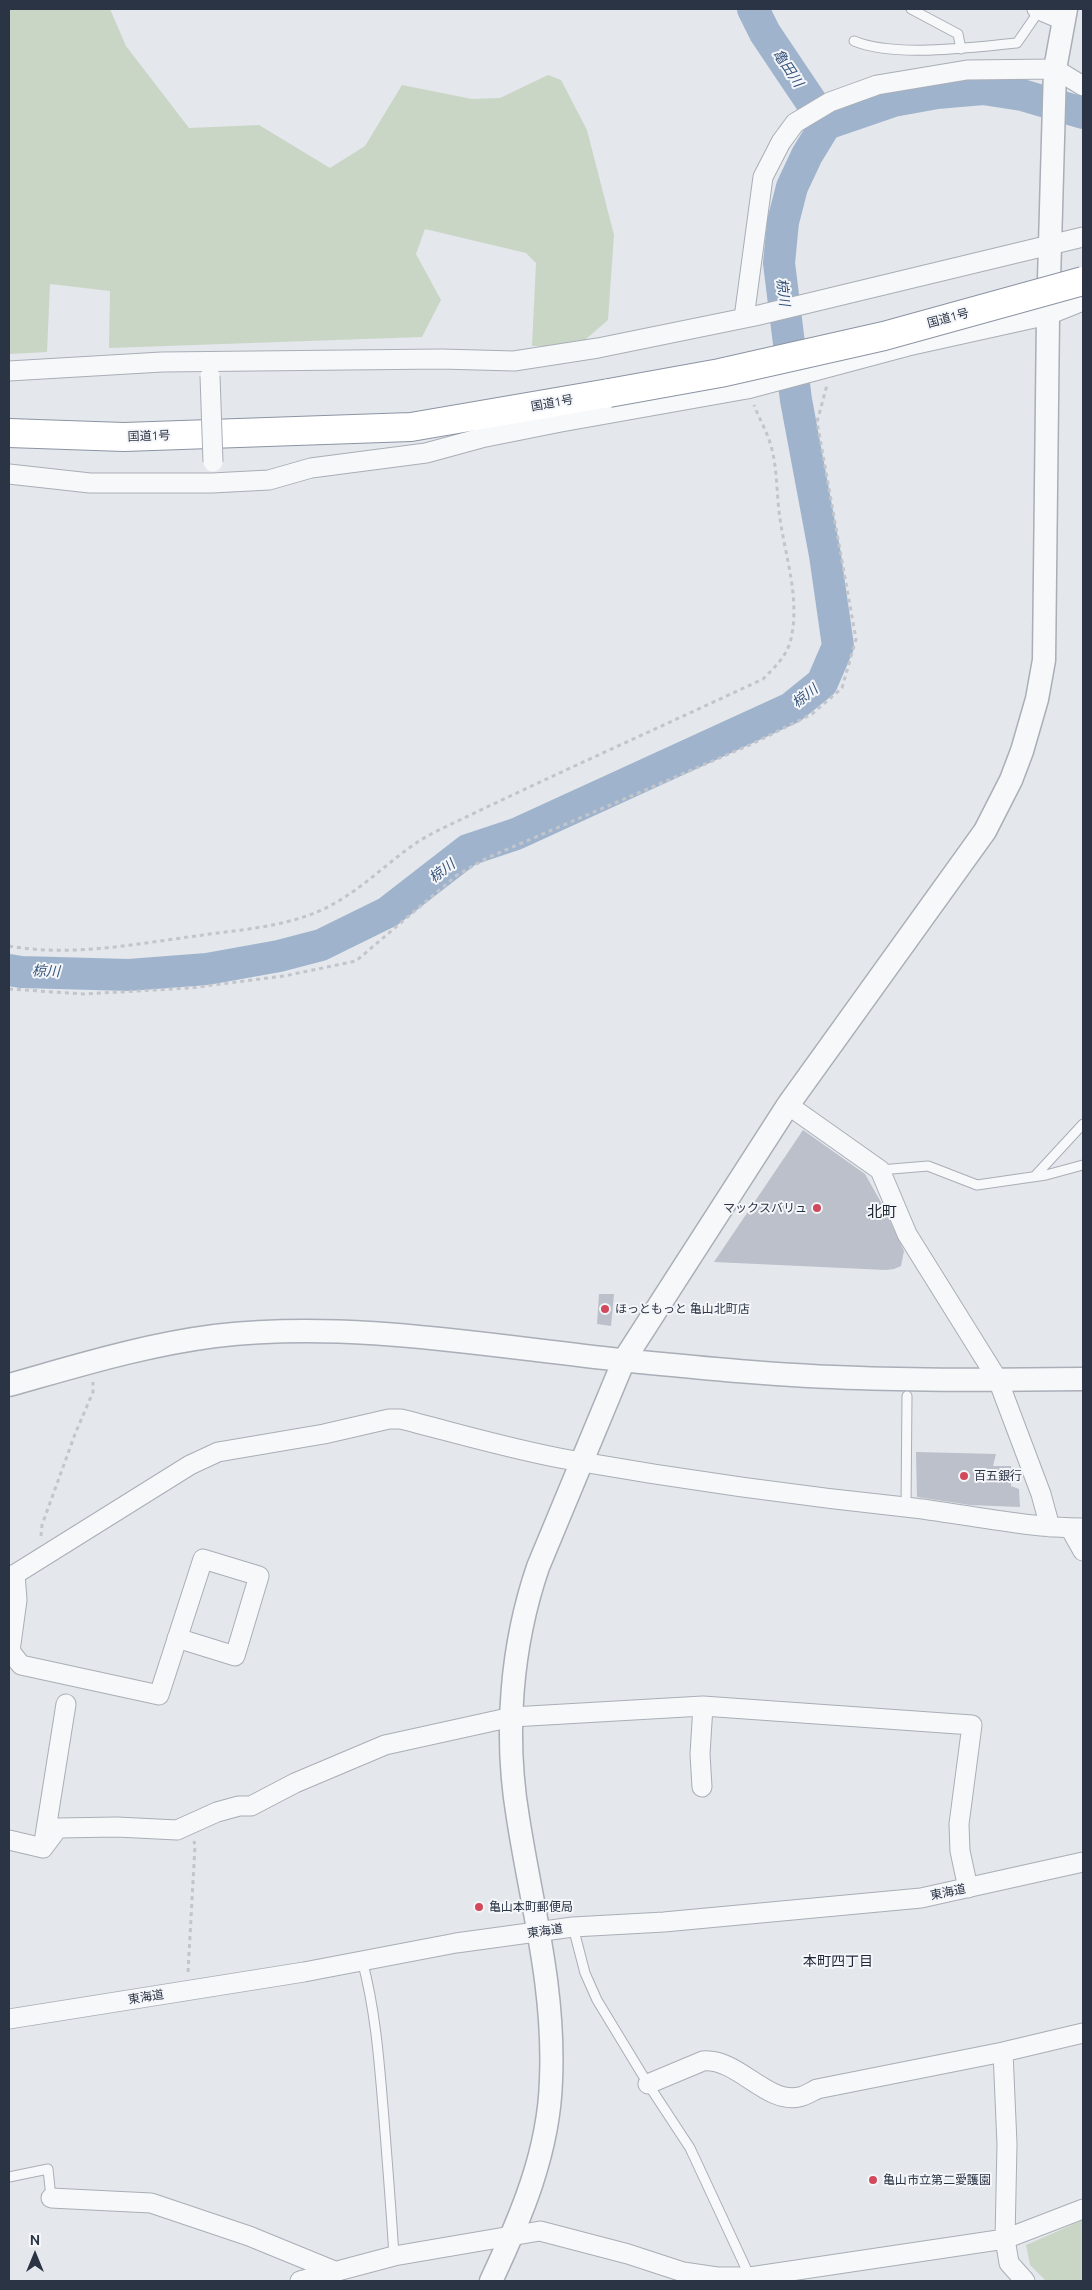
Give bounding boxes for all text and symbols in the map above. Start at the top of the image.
water label: 亀田川 [769,46,807,90]
water label: 椋川 [773,277,793,307]
street label: 国道1号 [925,306,971,330]
street label: 国道1号 [530,392,574,414]
street label: 国道1号 [127,428,171,444]
water label: 椋川 [789,681,821,711]
water label: 椋川 [426,856,458,886]
water label: 椋川 [32,962,60,980]
place label: マックスバリュ [723,1201,807,1215]
marker: マックスバリュ [811,1202,823,1214]
district label: 北町 [867,1203,897,1221]
place label: ほっともっと 亀山北町店 [615,1302,750,1316]
marker: ほっともっと 亀山北町店 [599,1303,611,1315]
place label: 百五銀行 [974,1469,1022,1483]
marker: 百五銀行 [958,1470,970,1482]
street label: 東海道 [929,1881,967,1903]
place label: 亀山本町郵便局 [489,1900,573,1914]
marker: 亀山本町郵便局 [473,1901,485,1913]
street label: 東海道 [526,1921,564,1941]
district label: 本町四丁目 [803,1953,873,1969]
street label: 東海道 [127,1987,165,2007]
place label: 亀山市立第二愛護園 [883,2173,991,2187]
marker: 亀山市立第二愛護園 [867,2174,879,2186]
north arrow [10,2230,60,2280]
text: N [30,2232,40,2248]

